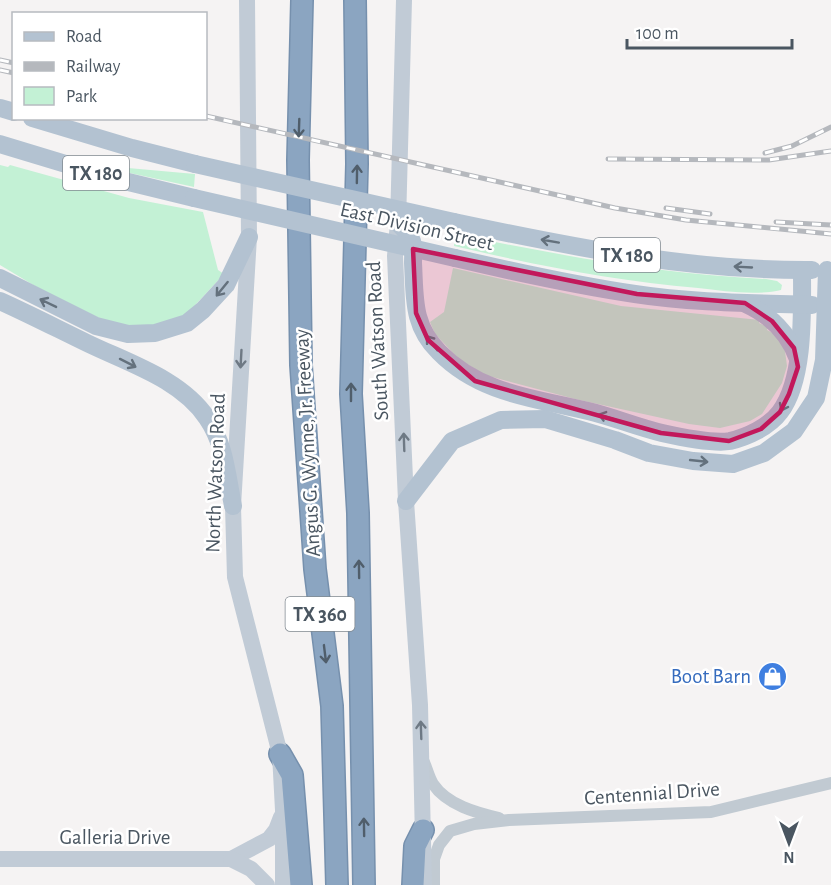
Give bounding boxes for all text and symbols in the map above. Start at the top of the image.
legend [12,12,207,120]
scale bar [627,12,792,50]
text: 100 m [636,25,679,43]
text: Road [66,28,102,46]
text: Railway [66,58,121,76]
text: Park [66,88,98,106]
one-way arrow [293,117,305,137]
road number: TX 180 [63,156,129,190]
one-way arrow [351,164,363,184]
street label: East Division Street [338,199,496,254]
one-way arrow [541,236,560,247]
road number: TX 180 [594,238,660,272]
street label: South Watson Road [363,261,392,421]
one-way arrow [734,262,754,273]
one-way arrow [215,281,228,297]
one-way arrow [40,297,58,309]
street label: Angus G. Wynne, Jr. Freeway [291,329,324,557]
one-way arrow [426,335,439,351]
one-way arrow [236,348,247,368]
one-way arrow [119,357,137,369]
one-way arrow [345,383,357,403]
street label: North Watson Road [202,393,229,553]
one-way arrow [778,393,790,411]
one-way arrow [598,411,617,422]
one-way arrow [398,433,410,453]
one-way arrow [688,456,708,467]
one-way arrow [354,559,365,579]
road number: TX 360 [286,597,354,631]
one-way arrow [320,643,331,663]
shop icon: Boot Barn [756,660,788,692]
place label: Boot Barn [671,666,751,687]
one-way arrow [415,720,426,740]
street label: Centennial Drive [584,778,720,809]
north arrow [759,813,819,873]
one-way arrow [358,817,369,837]
street label: Galleria Drive [60,827,170,848]
text: N [783,849,795,865]

